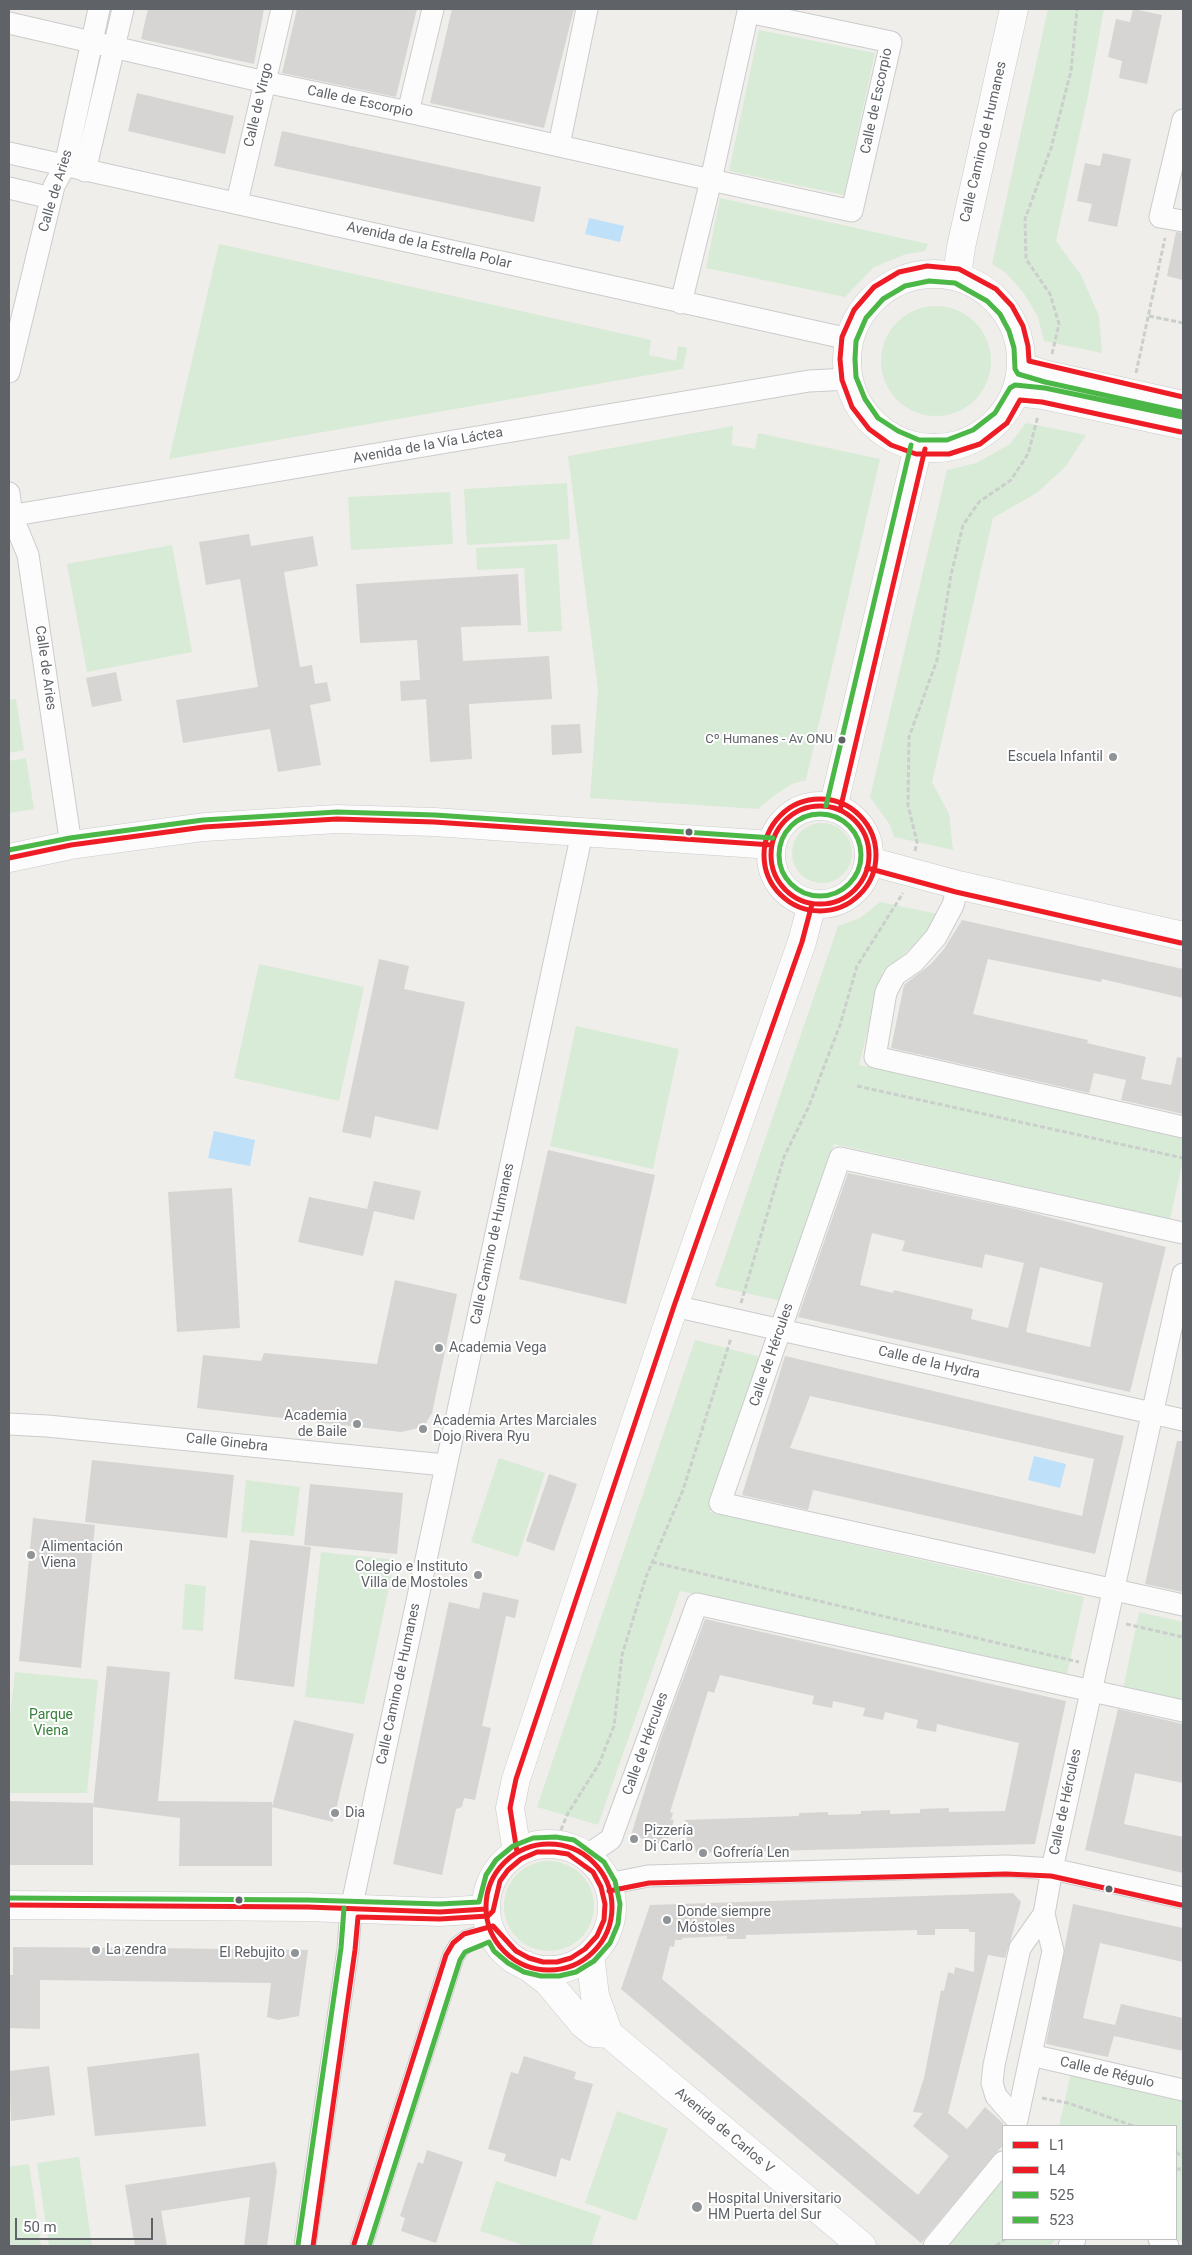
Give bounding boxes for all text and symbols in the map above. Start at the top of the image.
street label: Calle de Escorpio [858,47,896,155]
street label: Calle Camino de Humanes [957,60,1011,224]
street label: Calle de Virgo [241,61,277,149]
street label: Calle de Escorpio [306,83,414,121]
street label: Calle de Aries [36,148,76,234]
street label: Avenida de la Estrella Polar [345,219,513,273]
street label: Avenida de la Vía Láctea [352,425,504,467]
street label: Calle de Aries [31,625,59,711]
place label: Cº Humanes - Av ONU [705,732,833,748]
marker: Cº Humanes - Av ONU [837,735,847,745]
place label: Escuela Infantil [1008,749,1103,765]
marker: Escuela Infantil [1107,751,1119,763]
unlabelled marker [684,827,694,837]
street label: Calle Camino de Humanes [468,1162,518,1326]
street label: Calle de Hércules [746,1301,798,1409]
place label: Academia Vega [449,1340,547,1356]
marker: Academia Vega [433,1342,445,1354]
street label: Calle de la Hydra [876,1343,982,1383]
place label: Academia de Baile [284,1408,347,1440]
place label: Academia Artes Marciales Dojo Rivera Ryu [433,1413,597,1445]
marker: Academia de Baile [351,1418,363,1430]
marker: Academia Artes Marciales Dojo Rivera Ryu [417,1423,429,1435]
street label: Calle Ginebra [185,1430,269,1456]
place label: Alimentación Viena [41,1539,123,1571]
marker: Alimentación Viena [25,1549,37,1561]
place label: Colegio e Instituto Villa de Mostoles [355,1559,468,1591]
marker: Colegio e Instituto Villa de Mostoles [472,1569,484,1581]
street label: Calle Camino de Humanes [374,1602,424,1766]
street label: Calle de Hércules [620,1690,672,1798]
park label: Parque Viena [29,1707,73,1740]
street label: Calle de Hércules [1047,1747,1085,1857]
place label: Dia [345,1805,365,1821]
marker: Dia [329,1807,341,1819]
place label: Pizzería Di Carlo [644,1823,693,1855]
marker: Pizzería Di Carlo [628,1833,640,1845]
place label: Gofrería Len [713,1845,789,1861]
marker: Gofrería Len [697,1847,709,1859]
unlabelled marker [1104,1884,1114,1894]
unlabelled marker [234,1895,244,1905]
place label: Donde siempre Móstoles [677,1904,771,1936]
marker: Donde siempre Móstoles [661,1914,673,1926]
place label: La zendra [106,1942,167,1958]
marker: La zendra [90,1944,102,1956]
place label: El Rebujito [219,1945,285,1961]
marker: El Rebujito [289,1947,301,1959]
street label: Calle de Régulo [1058,2054,1156,2092]
street label: Avenida de Carlos V [671,2085,777,2177]
legend [1002,2125,1177,2240]
text: L1 [1049,2136,1066,2154]
text: L4 [1049,2161,1066,2179]
text: 525 [1049,2186,1074,2204]
place label: Hospital Universitario HM Puerta del Sur [708,2191,842,2224]
marker: Hospital Universitario HM Puerta del Sur [690,2200,704,2214]
scale bar [18,2208,155,2240]
text: 523 [1049,2211,1074,2229]
text: 50 m [23,2218,57,2236]

